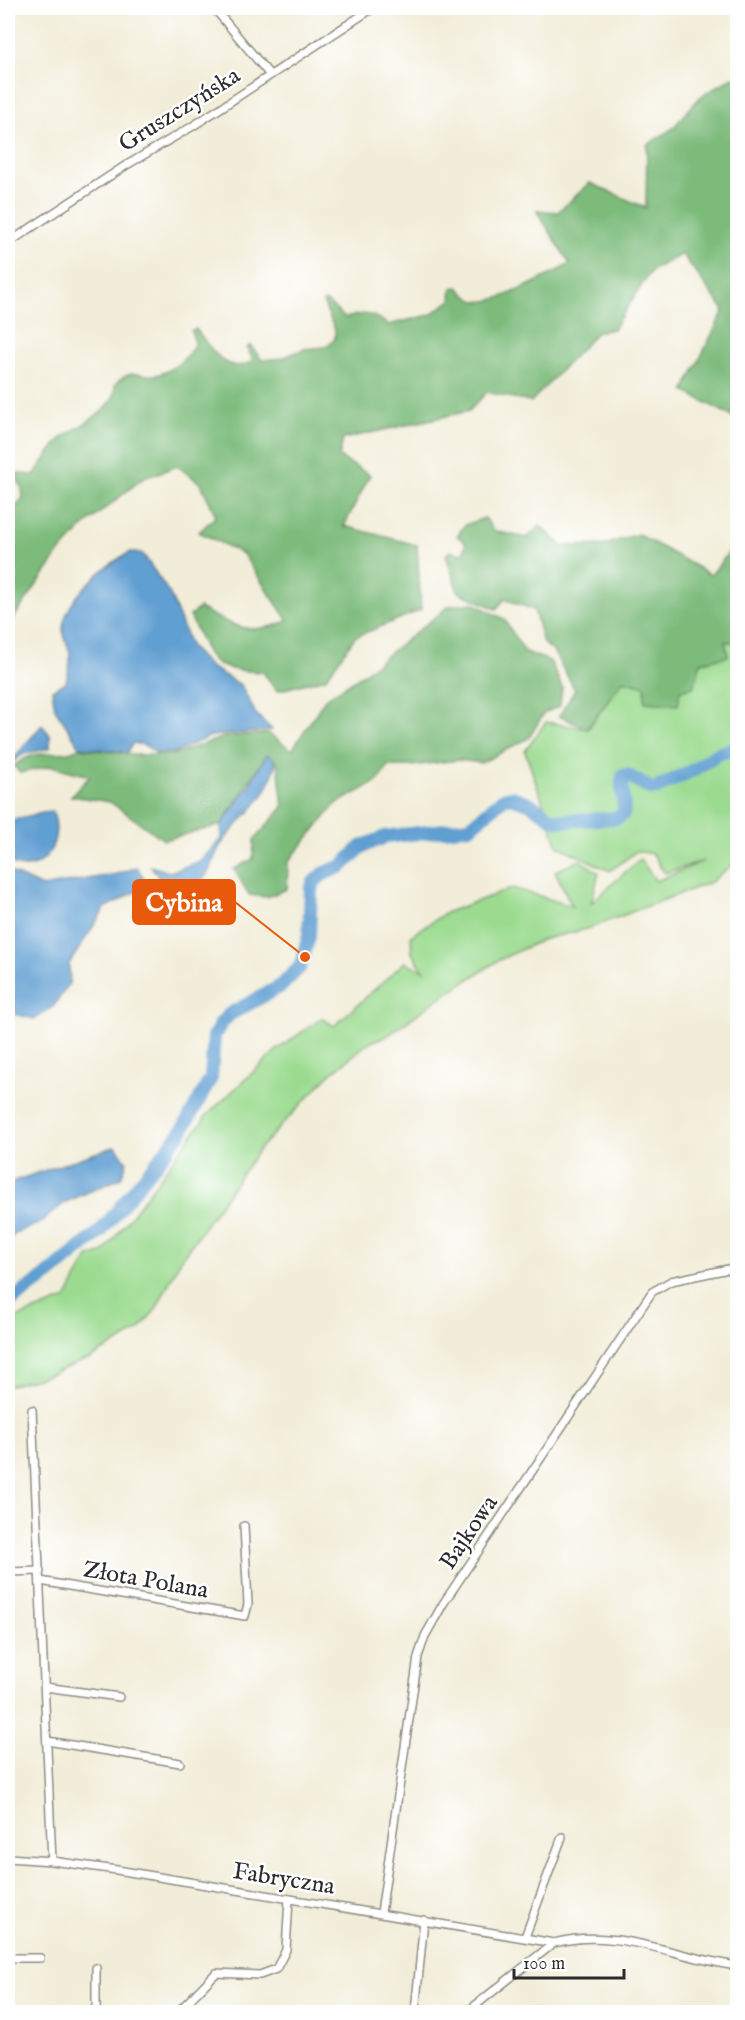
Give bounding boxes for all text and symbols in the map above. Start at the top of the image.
street label: Gruszczyńska [113,60,247,160]
callout: Cybina [133,880,235,924]
text: Cybina [145,887,223,920]
street label: Bajkowa [433,1489,506,1576]
street label: Złota Polana [81,1554,211,1607]
street label: Fabryczna [231,1856,338,1903]
scale bar [514,1942,624,1980]
text: 100 m [523,1953,565,1976]

